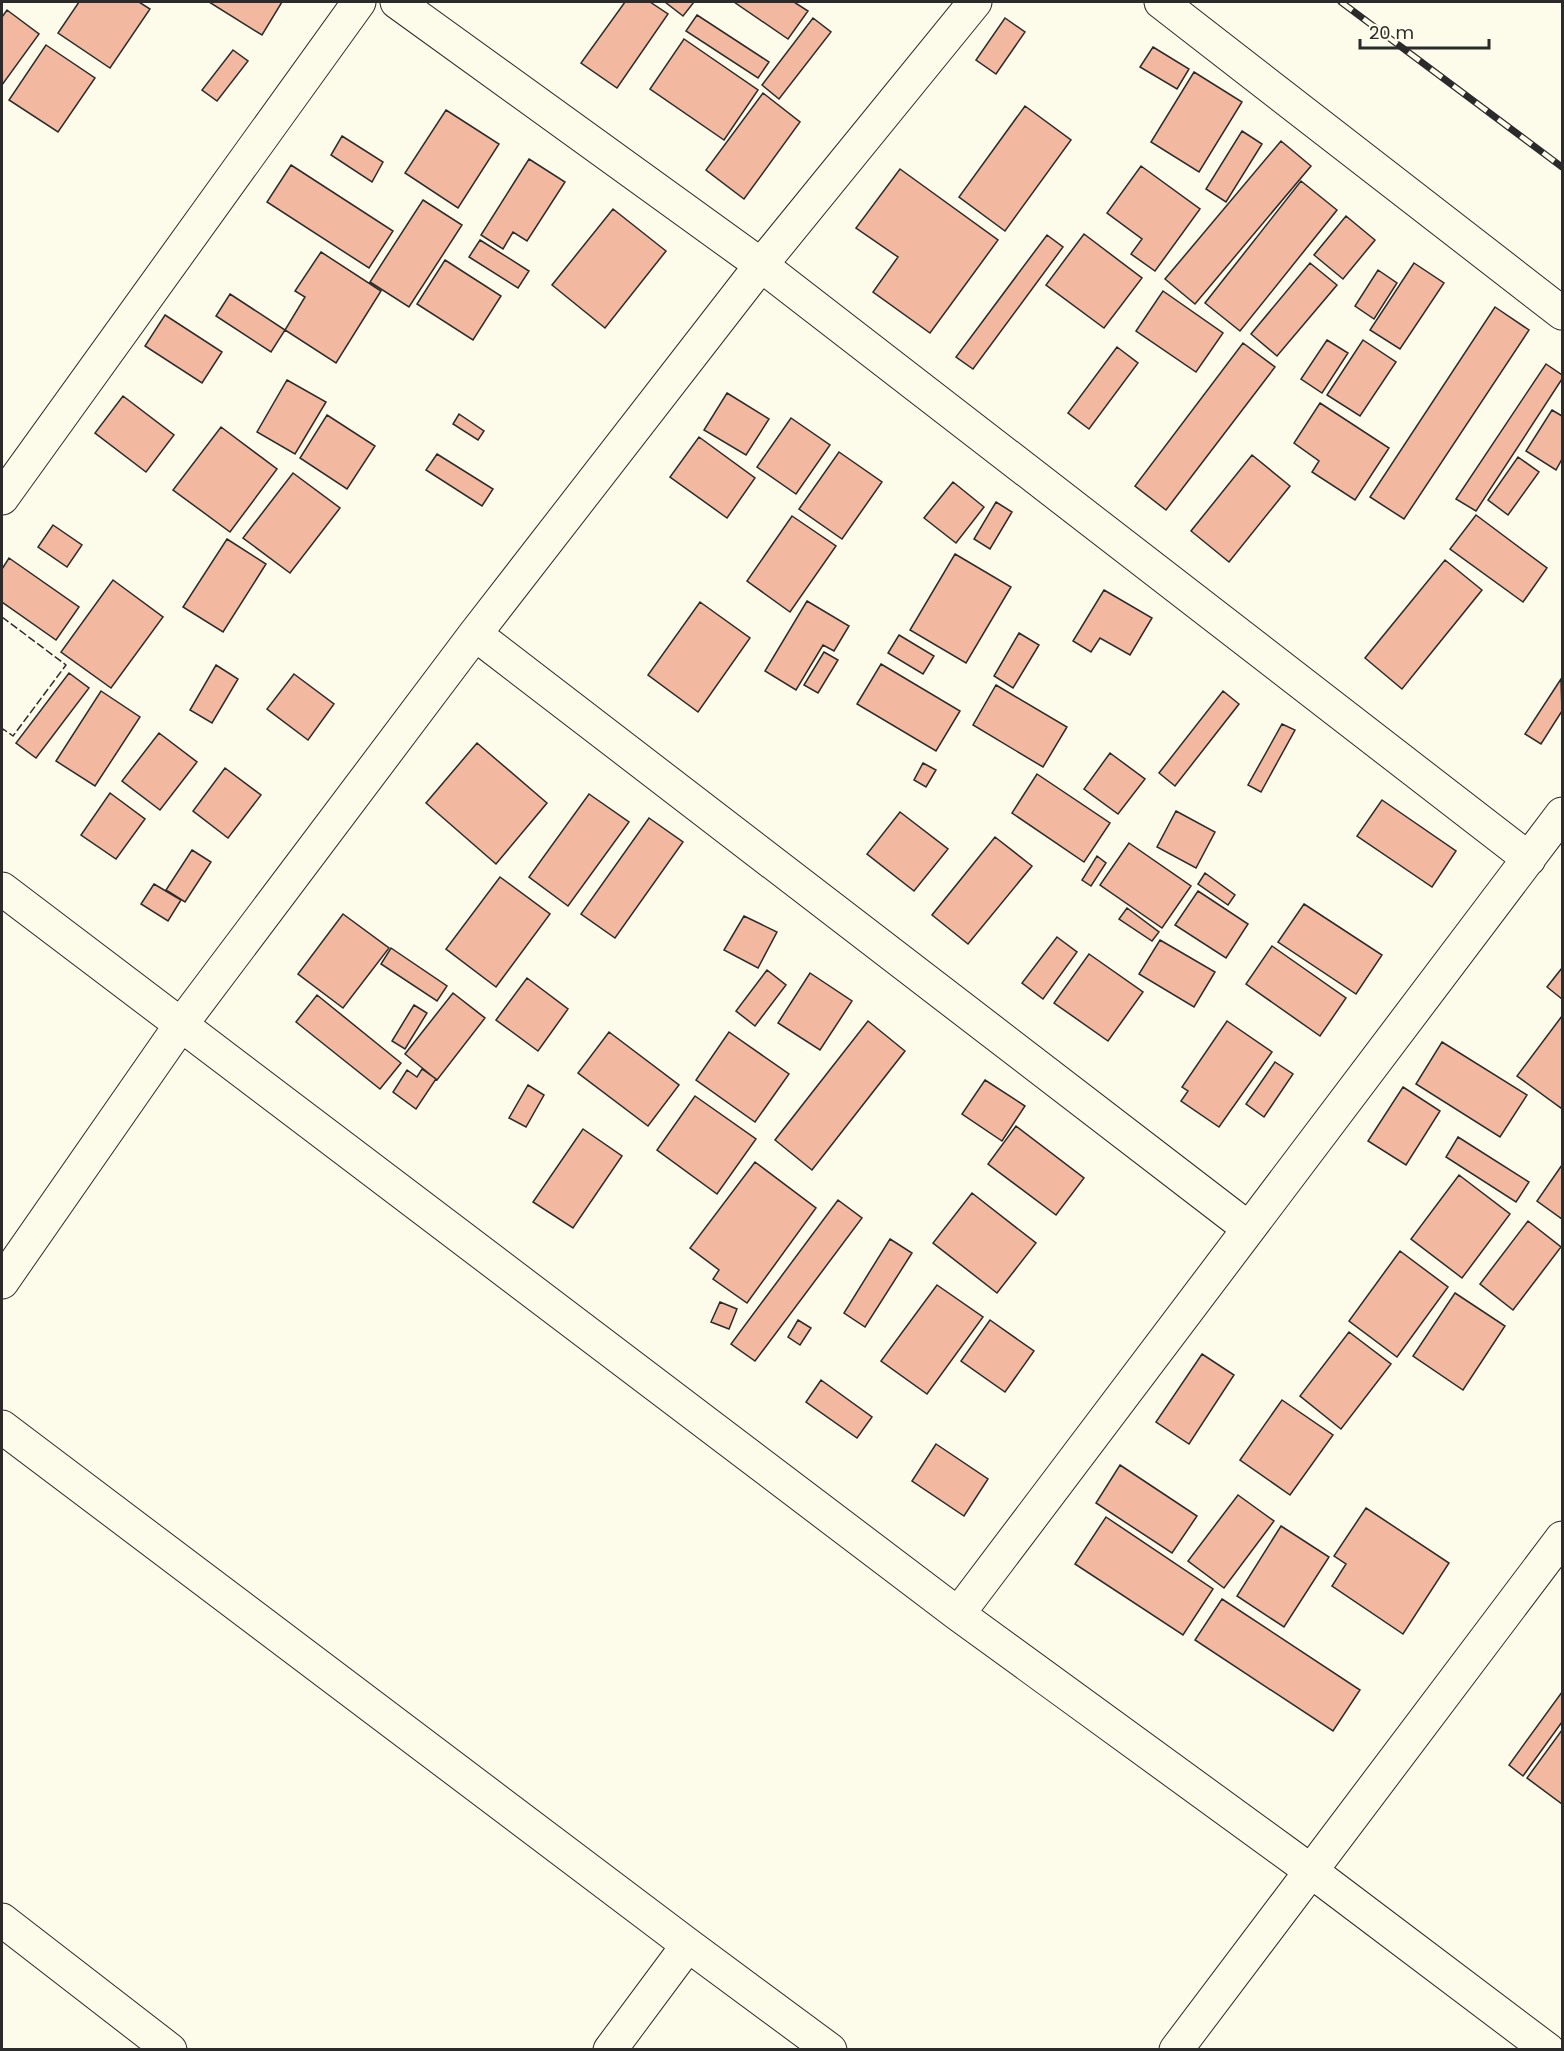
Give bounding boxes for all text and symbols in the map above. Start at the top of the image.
scale bar [1360,12,1489,50]
text: 20 m [1369,20,1414,45]

